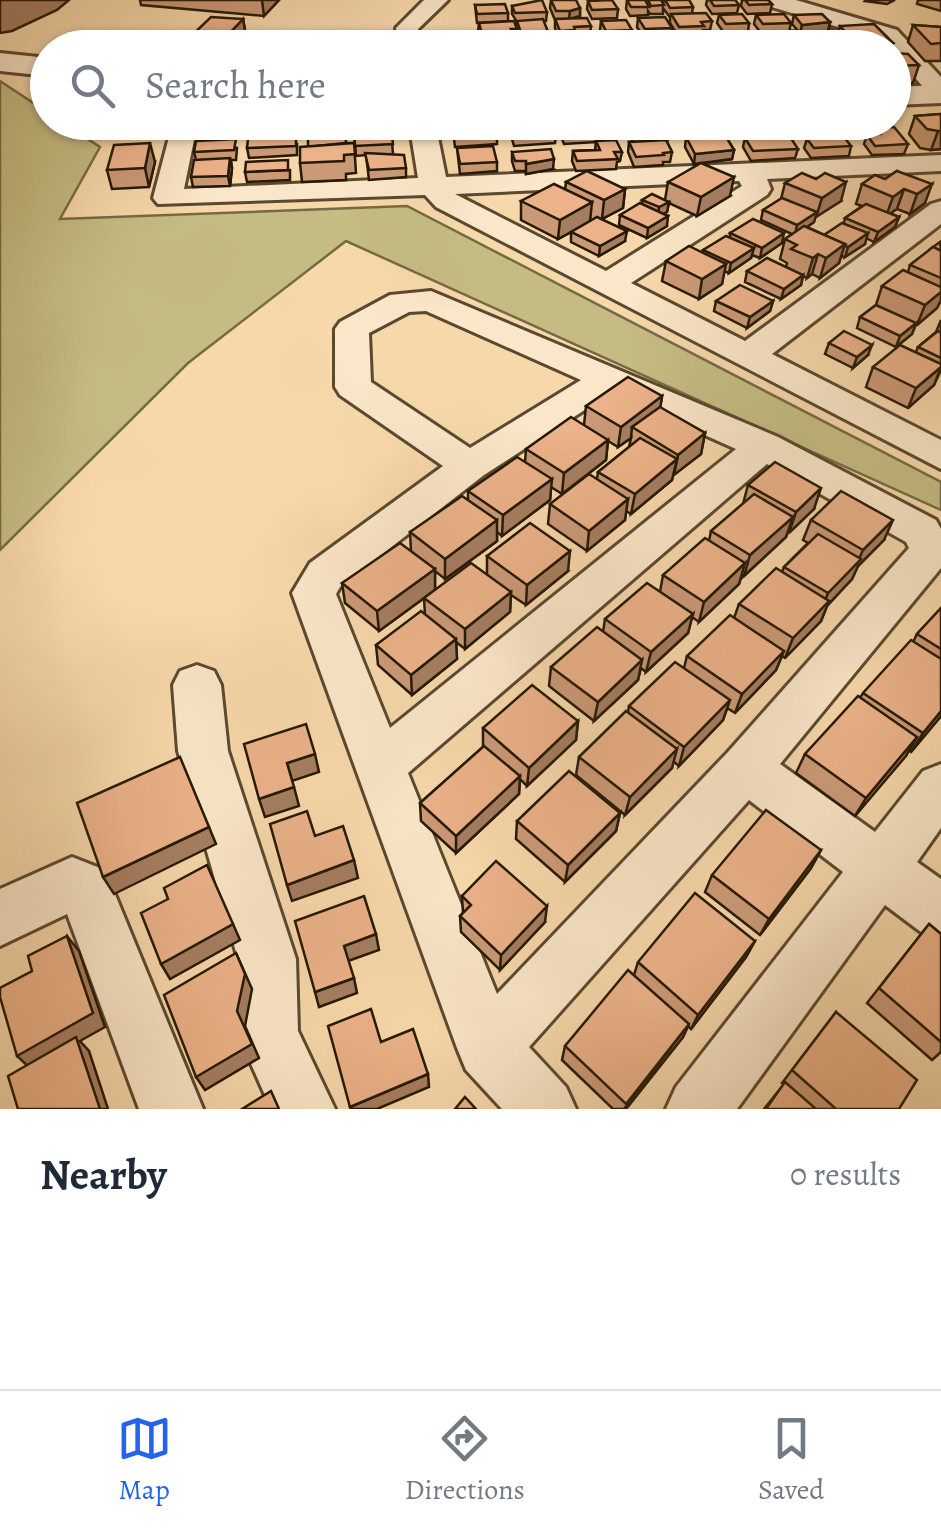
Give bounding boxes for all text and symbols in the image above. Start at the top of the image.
search box [30,30,911,140]
icon: search [65,58,120,113]
text: Search here [145,59,326,111]
text: Nearby [40,1146,167,1203]
text: 0 results [790,1152,901,1196]
tab: Map [117,1411,172,1509]
tab: Directions [405,1411,525,1509]
tab: Saved [758,1411,824,1509]

